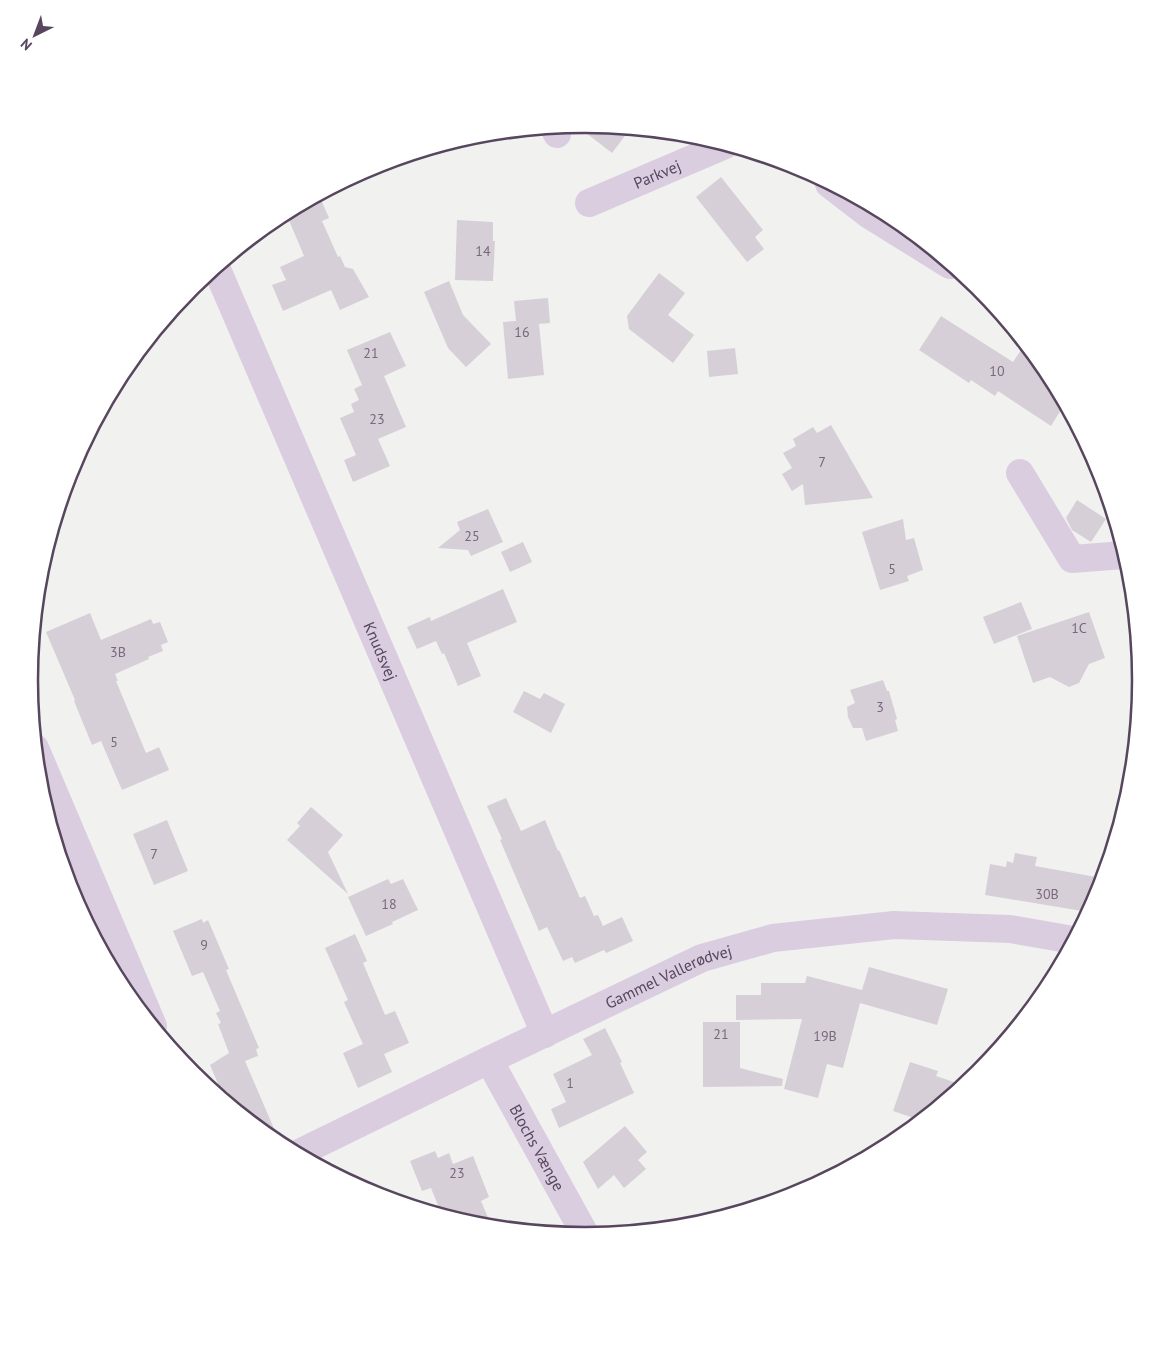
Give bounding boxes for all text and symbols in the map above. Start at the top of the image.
north arrow [10,10,60,60]
text: N [17,35,36,54]
street label: Parkvej [630,155,684,193]
house number: 14 [475,242,491,260]
house number: 16 [514,323,530,341]
house number: 21 [363,344,379,362]
house number: 10 [989,362,1005,380]
house number: 23 [369,410,385,428]
house number: 7 [818,453,826,471]
house number: 25 [464,527,480,545]
house number: 5 [888,560,896,578]
street label: Knudsvej [359,619,402,684]
house number: 1C [1071,619,1087,637]
house number: 3B [110,643,126,661]
house number: 3 [876,698,884,716]
house number: 5 [110,733,118,751]
house number: 7 [150,845,158,863]
house number: 30B [1035,885,1059,903]
house number: 18 [381,895,397,913]
house number: 9 [200,936,208,954]
street label: Gammel Vallerødvej [602,940,734,1013]
house number: 21 [713,1025,729,1043]
house number: 19B [813,1027,837,1045]
house number: 1 [566,1074,574,1092]
street label: Blochs Vænge [505,1101,569,1194]
house number: 23 [449,1164,465,1182]

